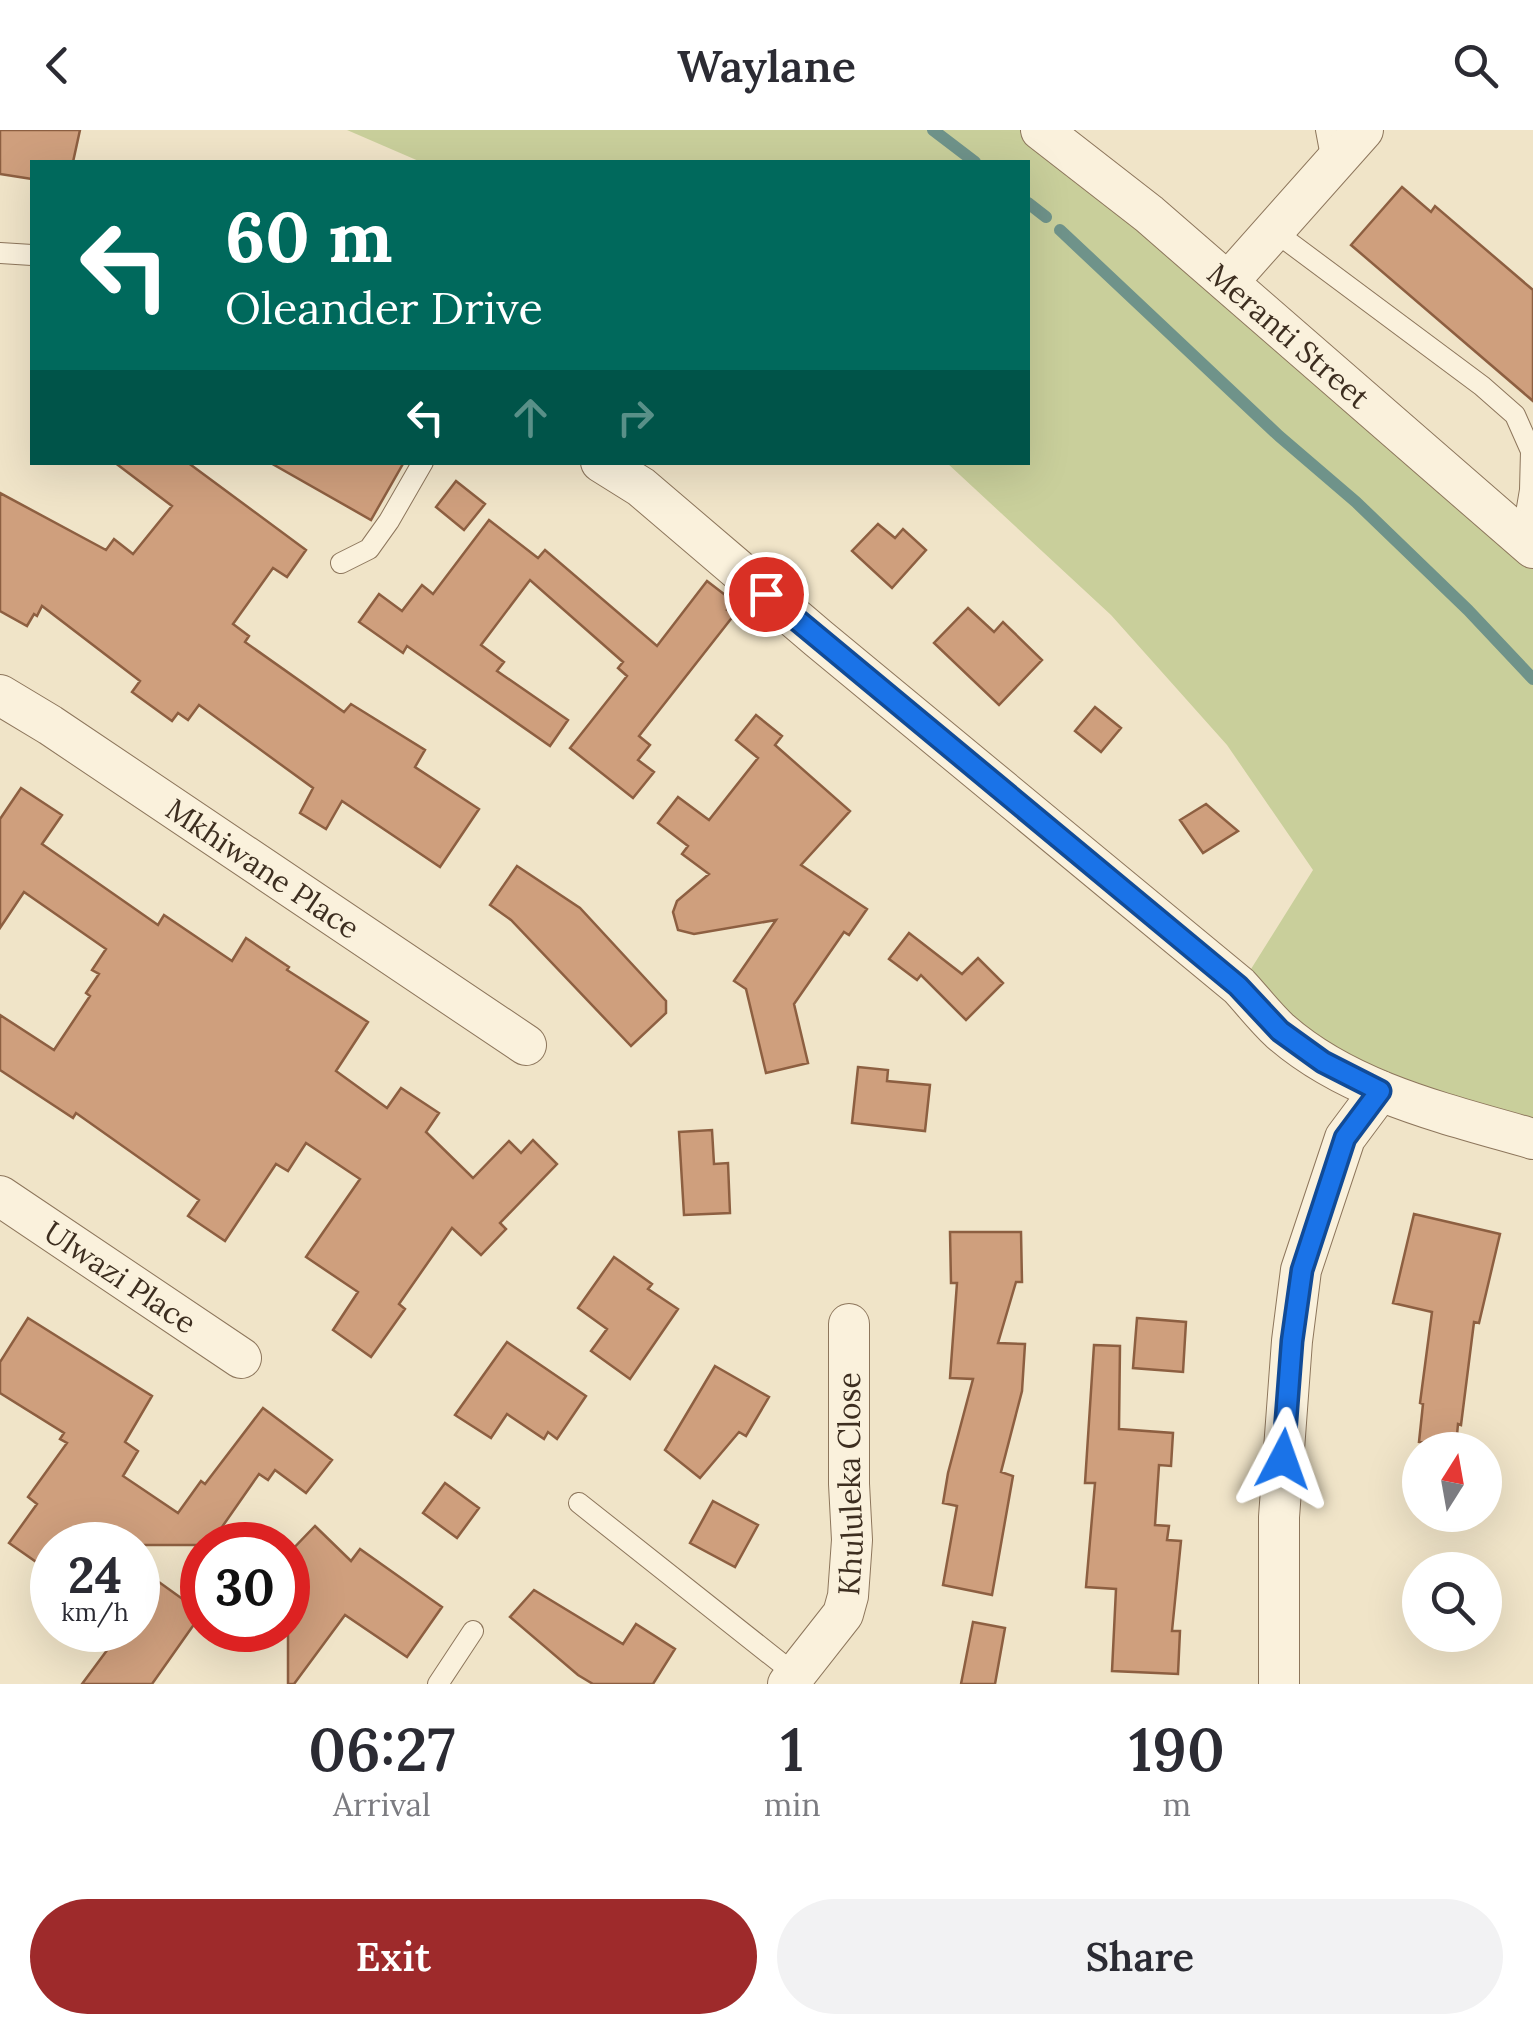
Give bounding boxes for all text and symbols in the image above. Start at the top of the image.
text: Waylane [677,37,856,94]
icon: back [30,38,85,93]
icon: search [1448,38,1503,93]
text: 60 m [225,192,393,281]
icon: left [60,200,190,330]
street label: Meranti Street [1200,255,1378,417]
text: Oleander Drive [225,279,543,336]
icon: left [398,390,453,445]
icon: ahead [503,390,558,445]
icon: right [608,390,663,445]
pin [724,552,809,637]
icon: arrive [739,567,794,622]
street label: Mkhiwane Place [159,790,367,947]
street label: Ulwazi Place [37,1212,204,1342]
street label: Khululeka Close [829,1372,871,1597]
position arrow [1231,1407,1335,1511]
north arrow [1402,1432,1502,1532]
map controls [1402,1432,1502,1652]
speed limit sign: 30 [180,1522,310,1652]
text: 24 [68,1543,122,1607]
button: search [1402,1552,1502,1652]
text: km/h [61,1596,129,1628]
text: 06:27 [308,1711,456,1787]
text: 1 [780,1711,804,1787]
text: 190 [1129,1711,1225,1787]
text: Arrival [333,1784,431,1825]
text: min [764,1784,821,1825]
text: m [1163,1784,1191,1825]
button: Exit [30,1899,757,2014]
button: Share [777,1899,1503,2014]

